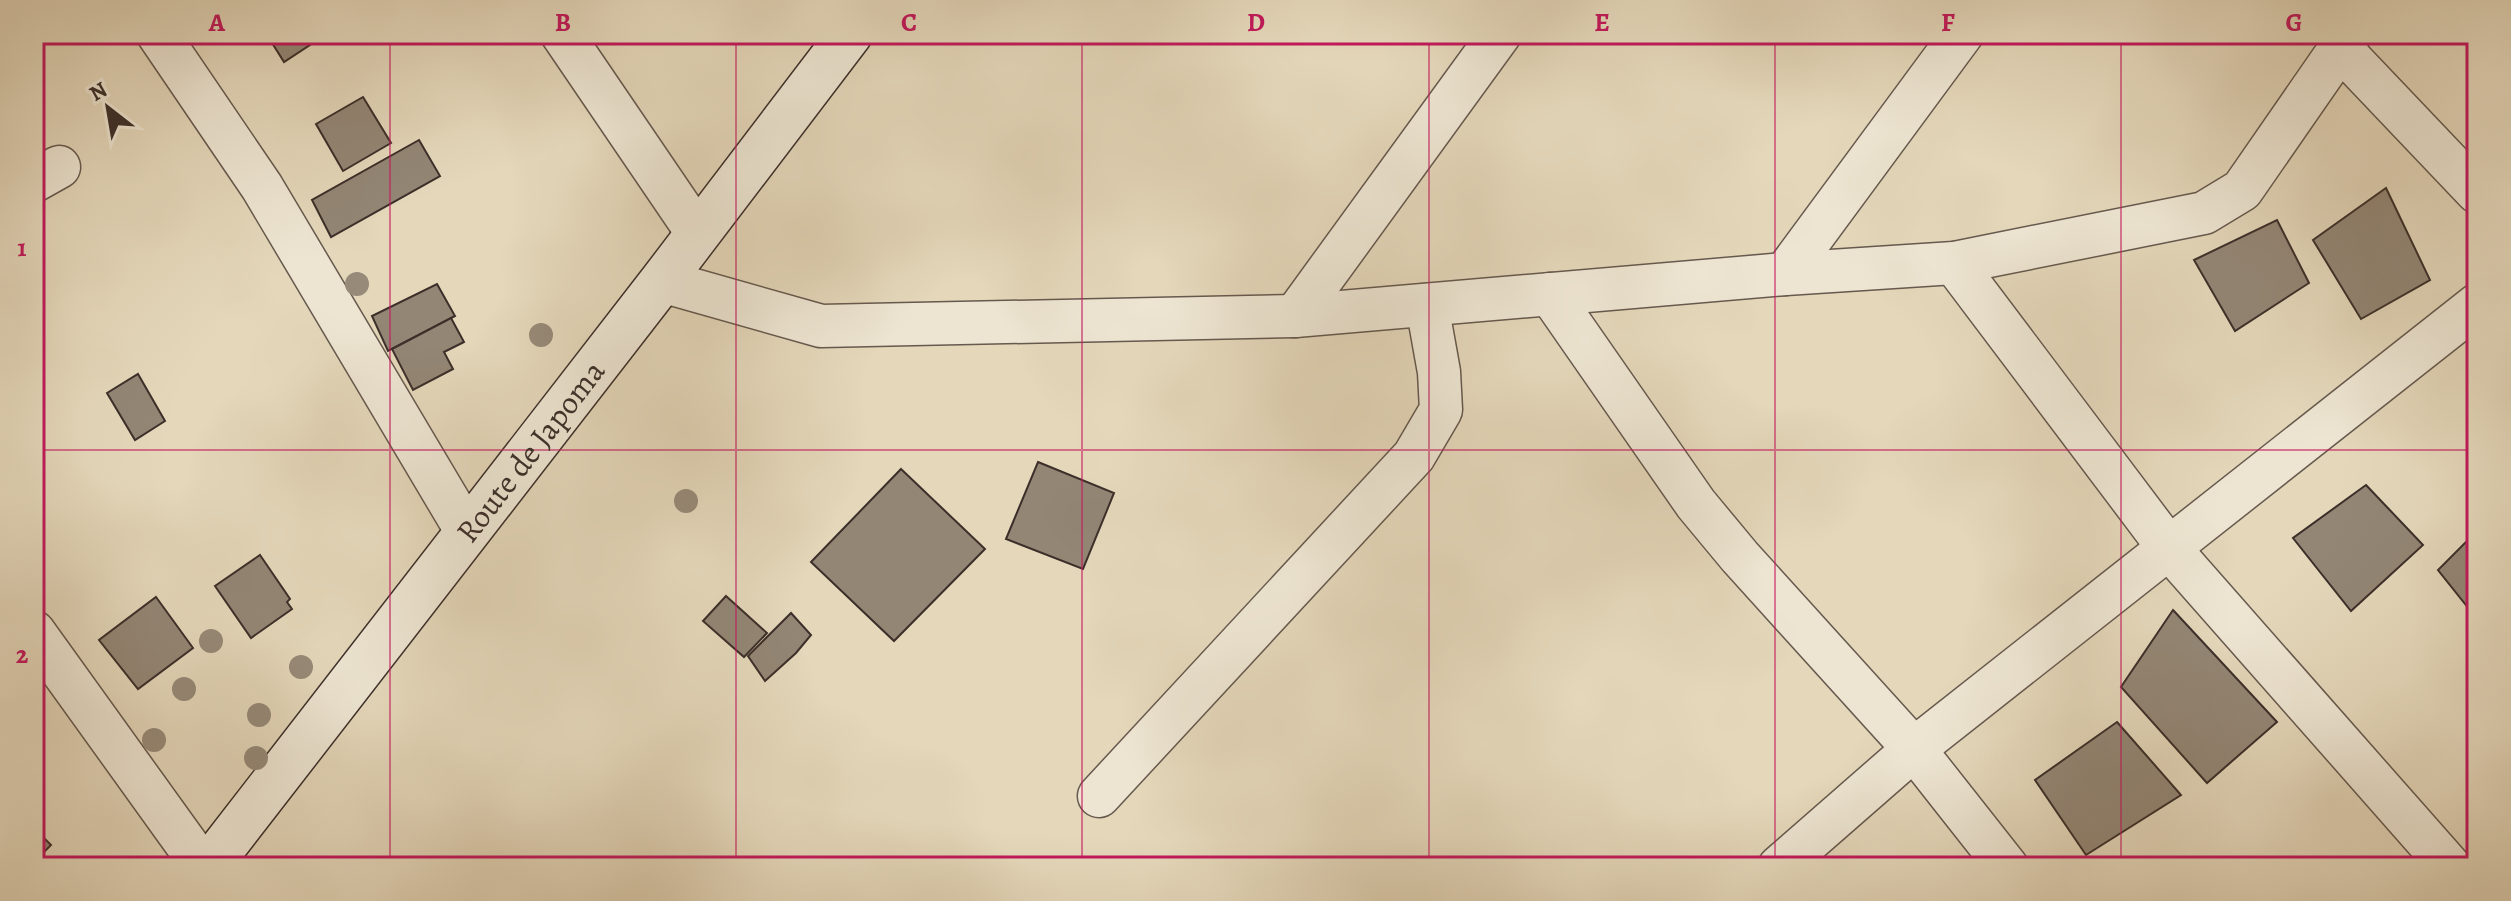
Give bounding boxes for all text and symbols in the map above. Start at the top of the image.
text: A [208,5,226,40]
text: B [555,5,571,40]
text: C [901,5,917,40]
text: D [1247,5,1265,40]
text: E [1594,5,1610,40]
text: F [1941,5,1955,40]
text: G [2285,5,2303,40]
north arrow [68,68,148,148]
text: N [84,75,113,109]
text: 1 [17,230,27,265]
street label: Route de Japoma [445,351,615,552]
text: 2 [16,637,29,672]

